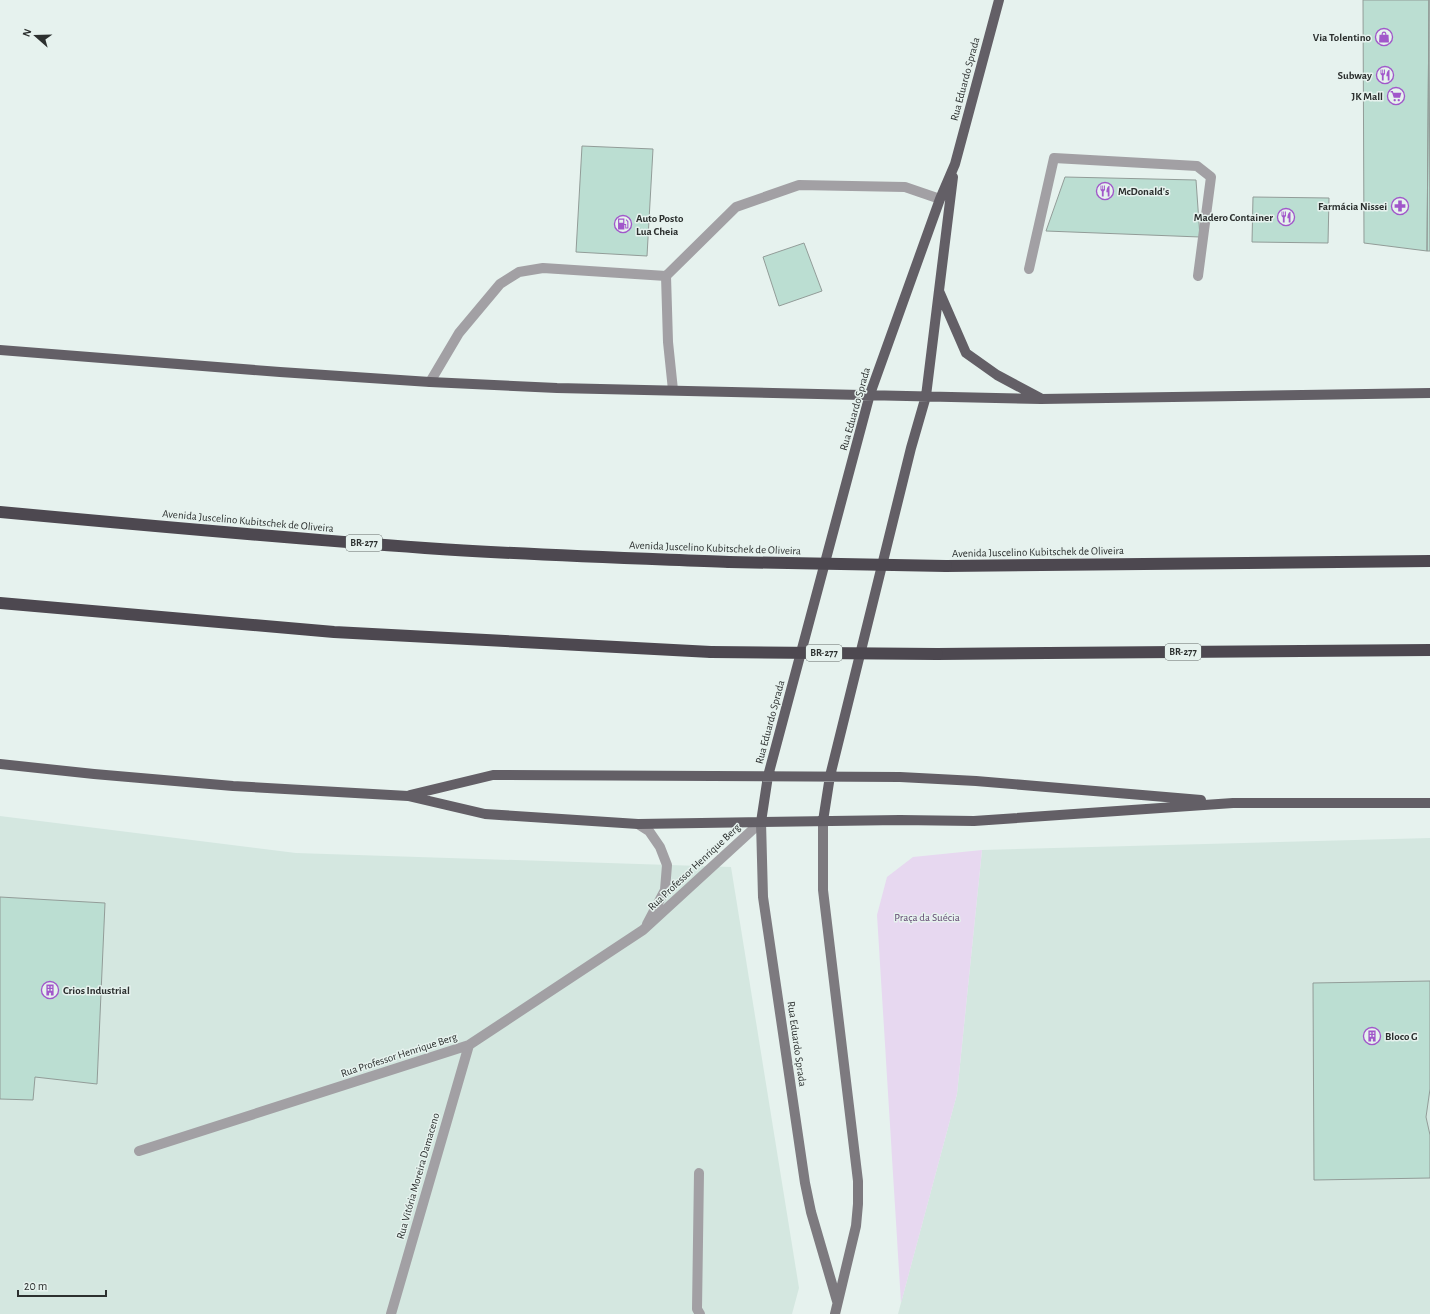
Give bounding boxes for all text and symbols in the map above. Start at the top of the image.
north arrow [16,16,56,56]
text: N [21,27,34,38]
shop icon: Via Tolentino [1374,27,1394,47]
place label: Via Tolentino [1313,32,1372,43]
street label: Rua Eduardo Sprada [949,36,981,122]
restaurant icon: Subway [1375,65,1395,85]
place label: Subway [1337,70,1372,81]
supermarket icon: JK Mall [1386,86,1406,106]
place label: JK Mall [1351,91,1383,102]
restaurant icon: McDonald's [1095,181,1115,201]
place label: McDonald's [1118,186,1169,197]
pharmacy icon: Farmácia Nissei [1390,196,1410,216]
place label: Farmácia Nissei [1318,201,1387,212]
restaurant icon: Madero Container [1276,207,1296,227]
place label: Madero Container [1194,212,1273,223]
place label: Auto Posto Lua Cheia [636,213,684,237]
fuel station icon: Auto Posto Lua Cheia [613,214,633,234]
street label: Rua Eduardo Sprada [838,366,872,452]
street label: Avenida Juscelino Kubitschek de Oliveira [162,508,334,534]
road number: BR-277 [346,535,382,551]
street label: Avenida Juscelino Kubitschek de Oliveira [629,540,801,556]
street label: Avenida Juscelino Kubitschek de Oliveira [952,545,1124,559]
road number: BR-277 [1165,644,1201,660]
road number: BR-277 [806,645,842,661]
street label: Rua Eduardo Sprada [754,679,786,765]
street label: Rua Professor Henrique Berg [646,821,743,913]
park label: Praça da Suécia [894,912,960,923]
building icon: Crios Industrial [40,980,60,1000]
place label: Crios Industrial [63,985,130,996]
street label: Rua Eduardo Sprada [786,1001,808,1087]
building icon: Bloco G [1362,1026,1382,1046]
street label: Rua Professor Henrique Berg [339,1031,459,1079]
place label: Bloco G [1385,1031,1418,1042]
street label: Rua Vitória Moreira Damaceno [395,1112,441,1240]
scale bar [18,1272,106,1298]
text: 20 m [24,1280,47,1292]

